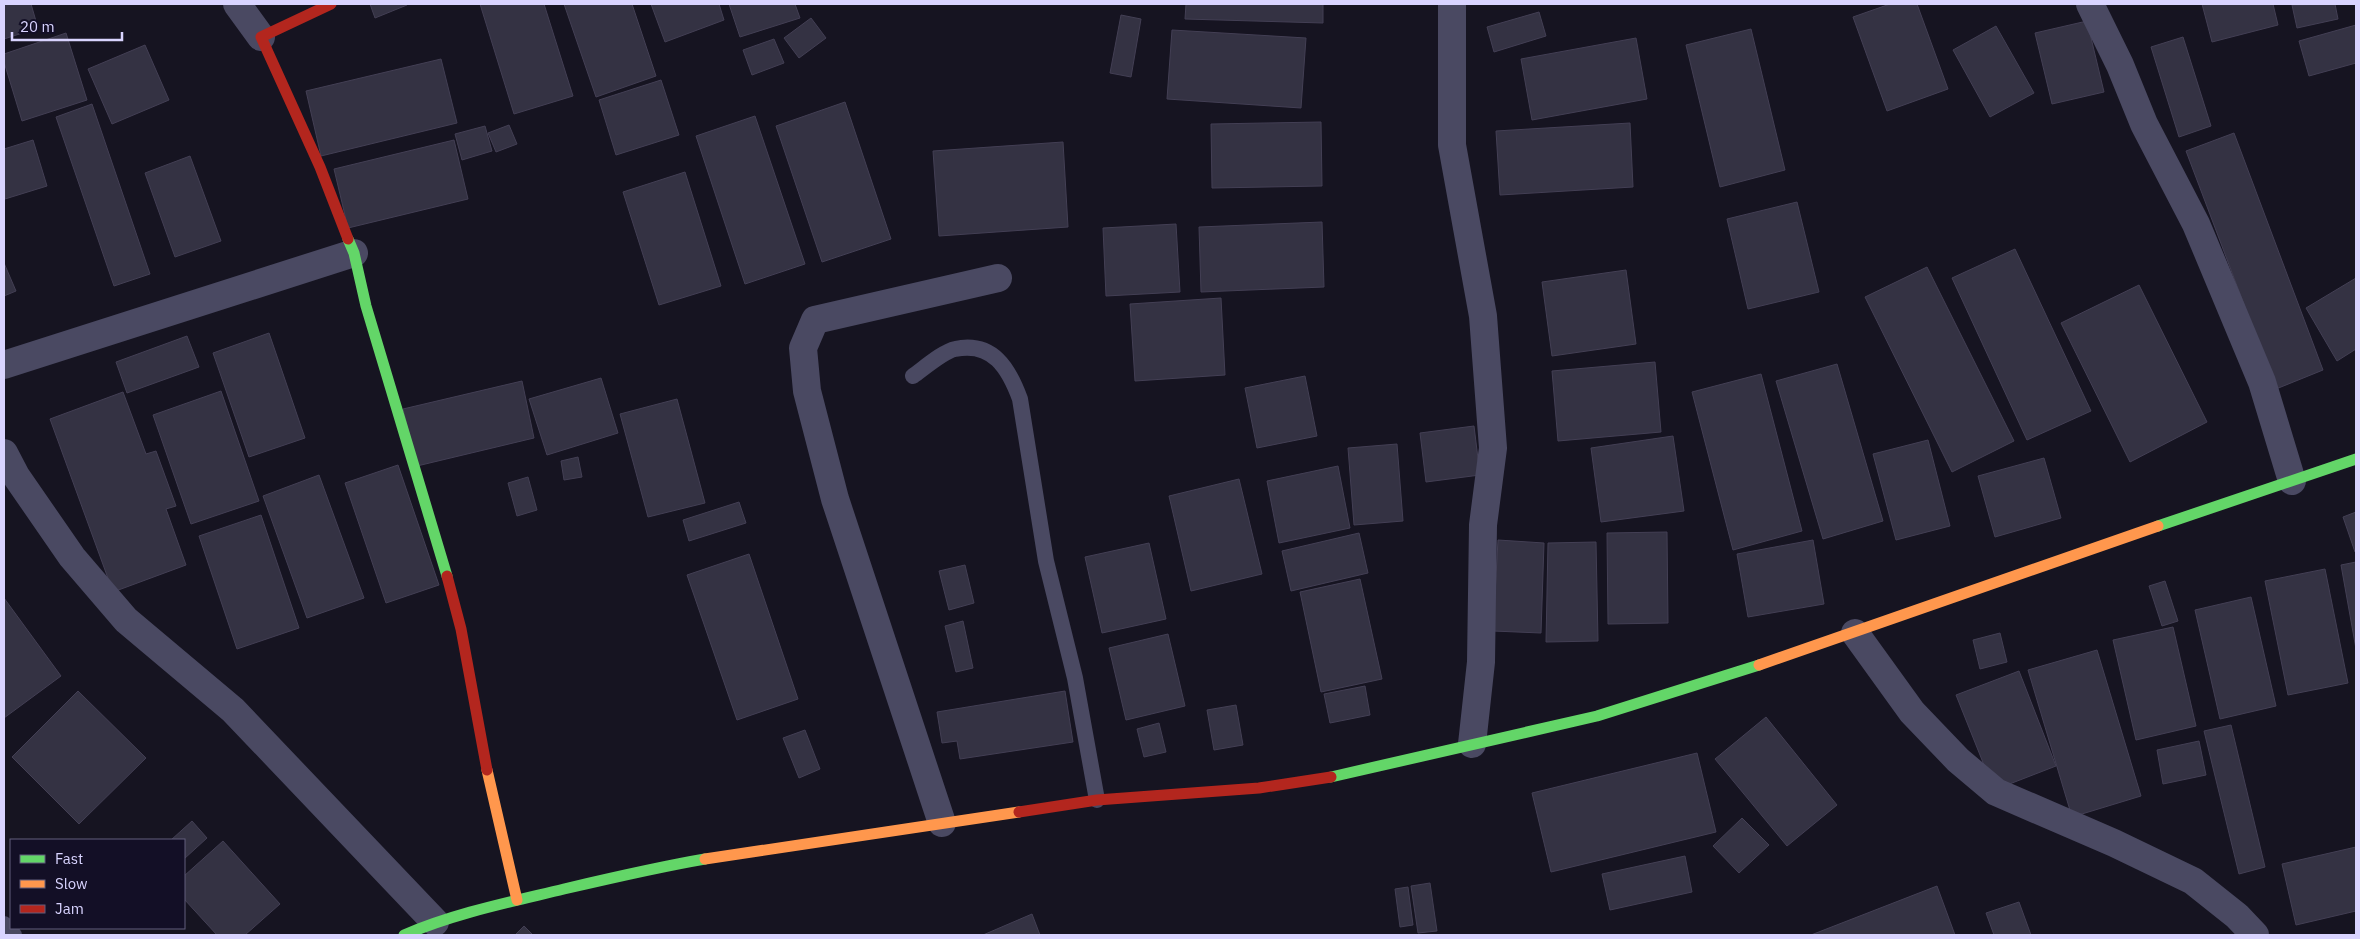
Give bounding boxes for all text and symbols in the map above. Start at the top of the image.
scale bar [12,10,122,42]
text: 20 m [20,17,55,36]
legend [10,839,185,929]
text: Fast [55,849,83,868]
text: Slow [55,874,88,893]
text: Jam [55,899,84,918]

